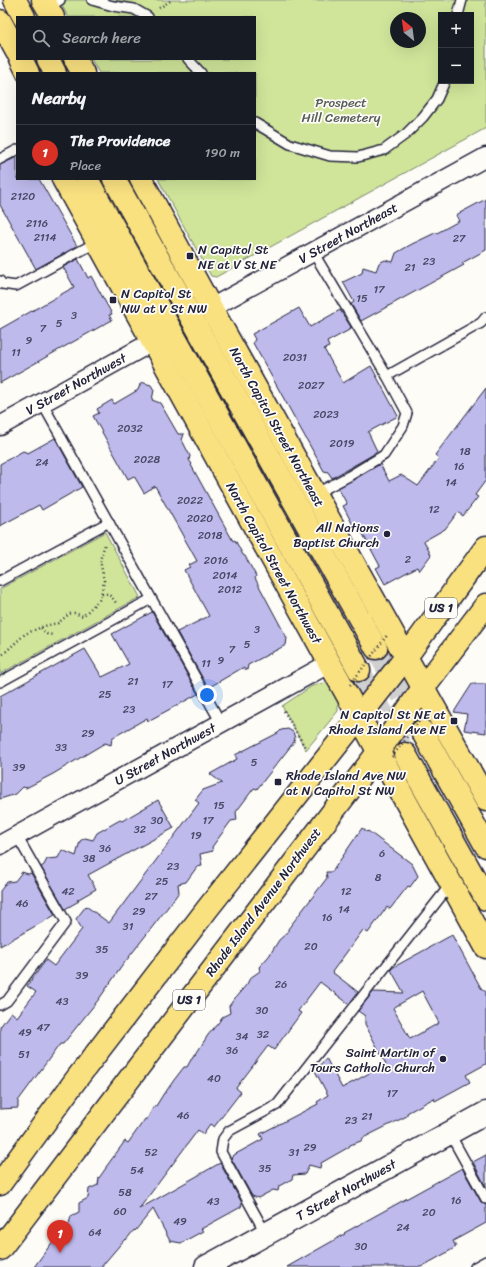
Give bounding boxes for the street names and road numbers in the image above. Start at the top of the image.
street label: V Street Northeast [294,196,402,270]
street label: North Capitol Street Northeast [223,343,331,512]
street label: V Street Northwest [21,346,131,421]
street label: North Capitol Street Northwest [220,478,329,649]
road number: US 1 [425,598,457,618]
street label: U Street Northwest [110,716,221,792]
street label: Rhode Island Avenue Northwest [199,822,327,982]
road number: US 1 [173,990,205,1010]
street label: T Street Northwest [291,1152,401,1227]

